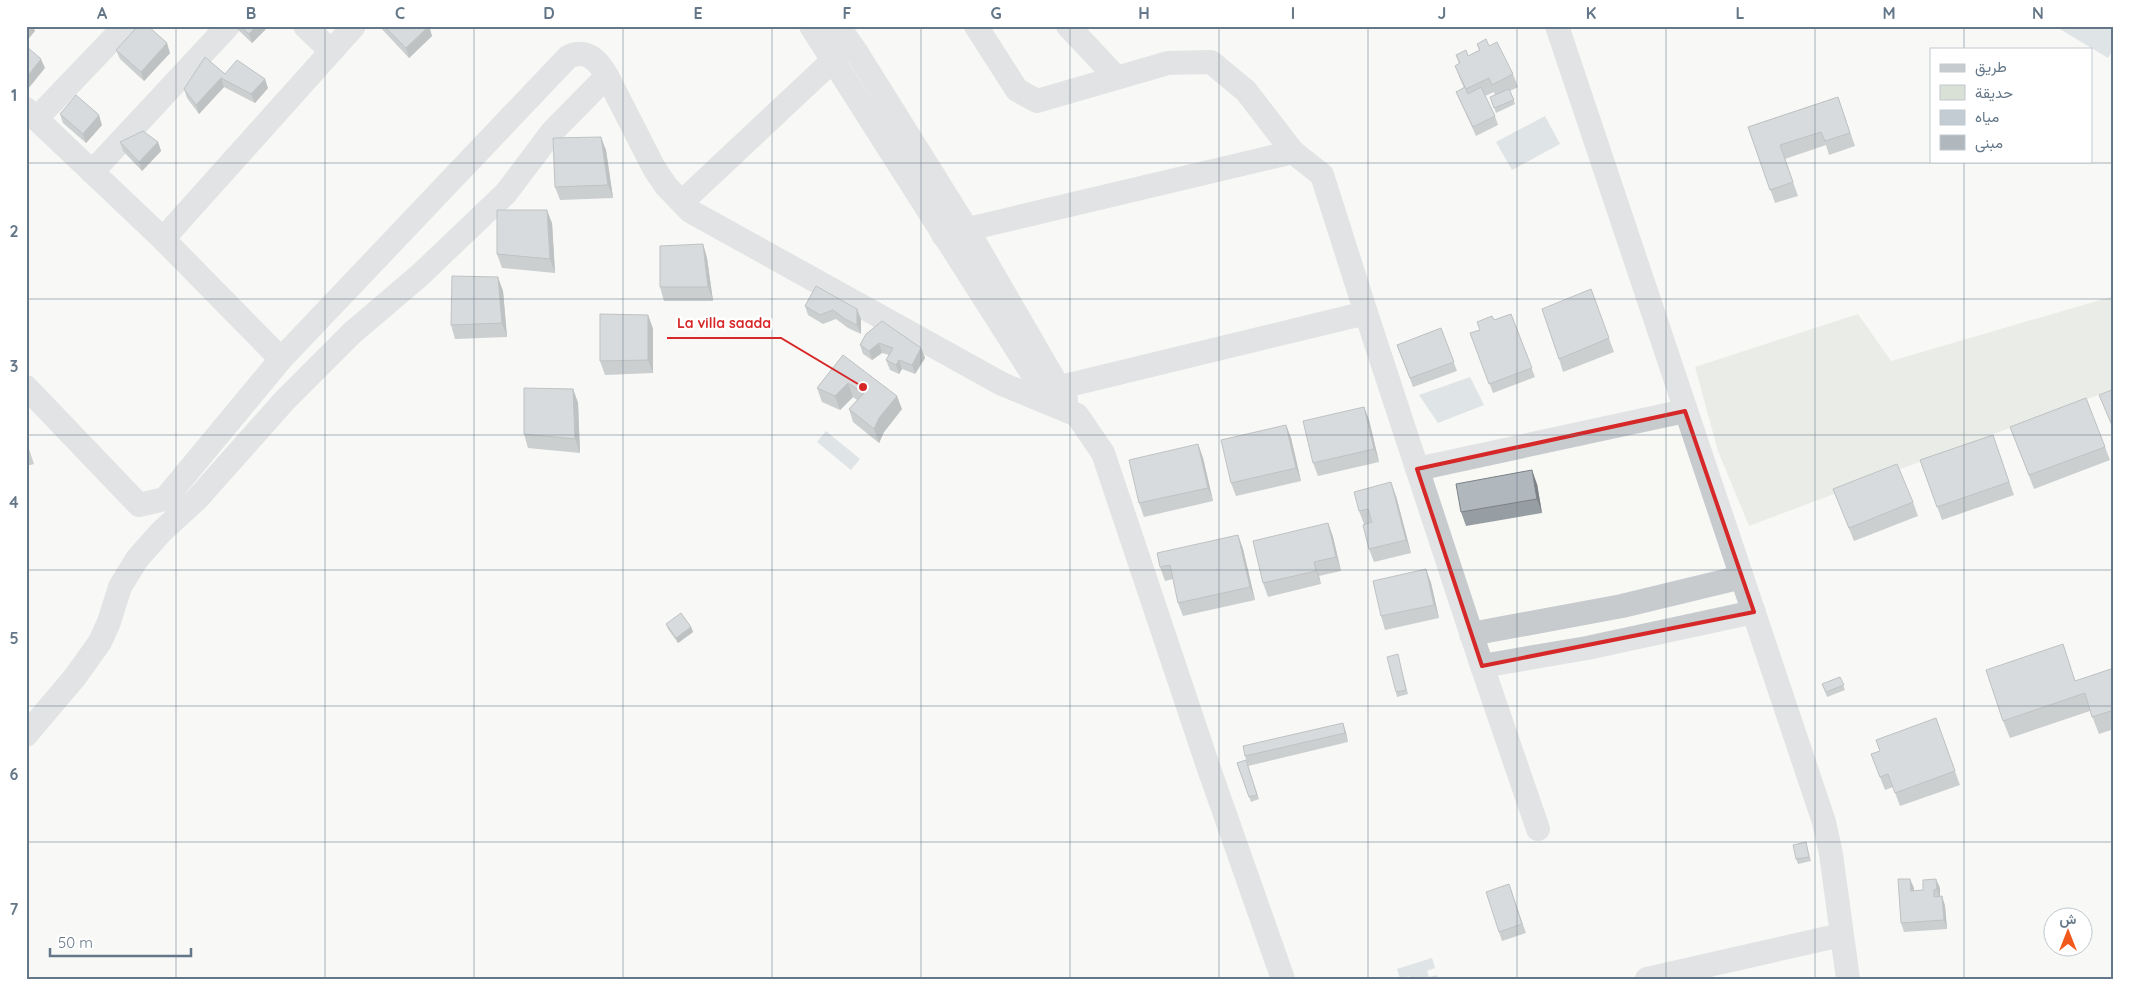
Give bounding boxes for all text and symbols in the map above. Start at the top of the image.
text: A [97,3,108,23]
text: B [246,3,256,23]
text: C [395,3,405,23]
text: D [543,3,555,23]
text: E [693,3,703,23]
text: F [843,3,852,23]
text: G [990,3,1002,23]
text: H [1138,3,1150,23]
text: I [1291,3,1295,23]
text: J [1438,3,1446,23]
text: K [1586,3,1596,23]
text: L [1736,3,1745,23]
text: M [1882,3,1896,23]
text: N [2032,3,2044,23]
legend [1930,48,2092,162]
text: طريق [1975,57,2007,77]
text: حديقة [1975,83,2013,102]
text: 1 [11,85,17,105]
text: مياه [1975,107,1999,126]
text: مبنى [1975,133,2003,153]
text: 2 [9,221,19,241]
callout: La villa saada [667,309,781,338]
text: La villa saada [677,314,771,332]
text: 3 [10,356,18,376]
text: 4 [9,492,19,512]
text: 5 [9,628,19,648]
text: 6 [10,764,19,784]
text: 7 [10,899,19,919]
north arrow [2042,908,2092,958]
text: ش [2060,910,2077,928]
scale bar [50,925,191,957]
text: 50 m [58,933,93,952]

